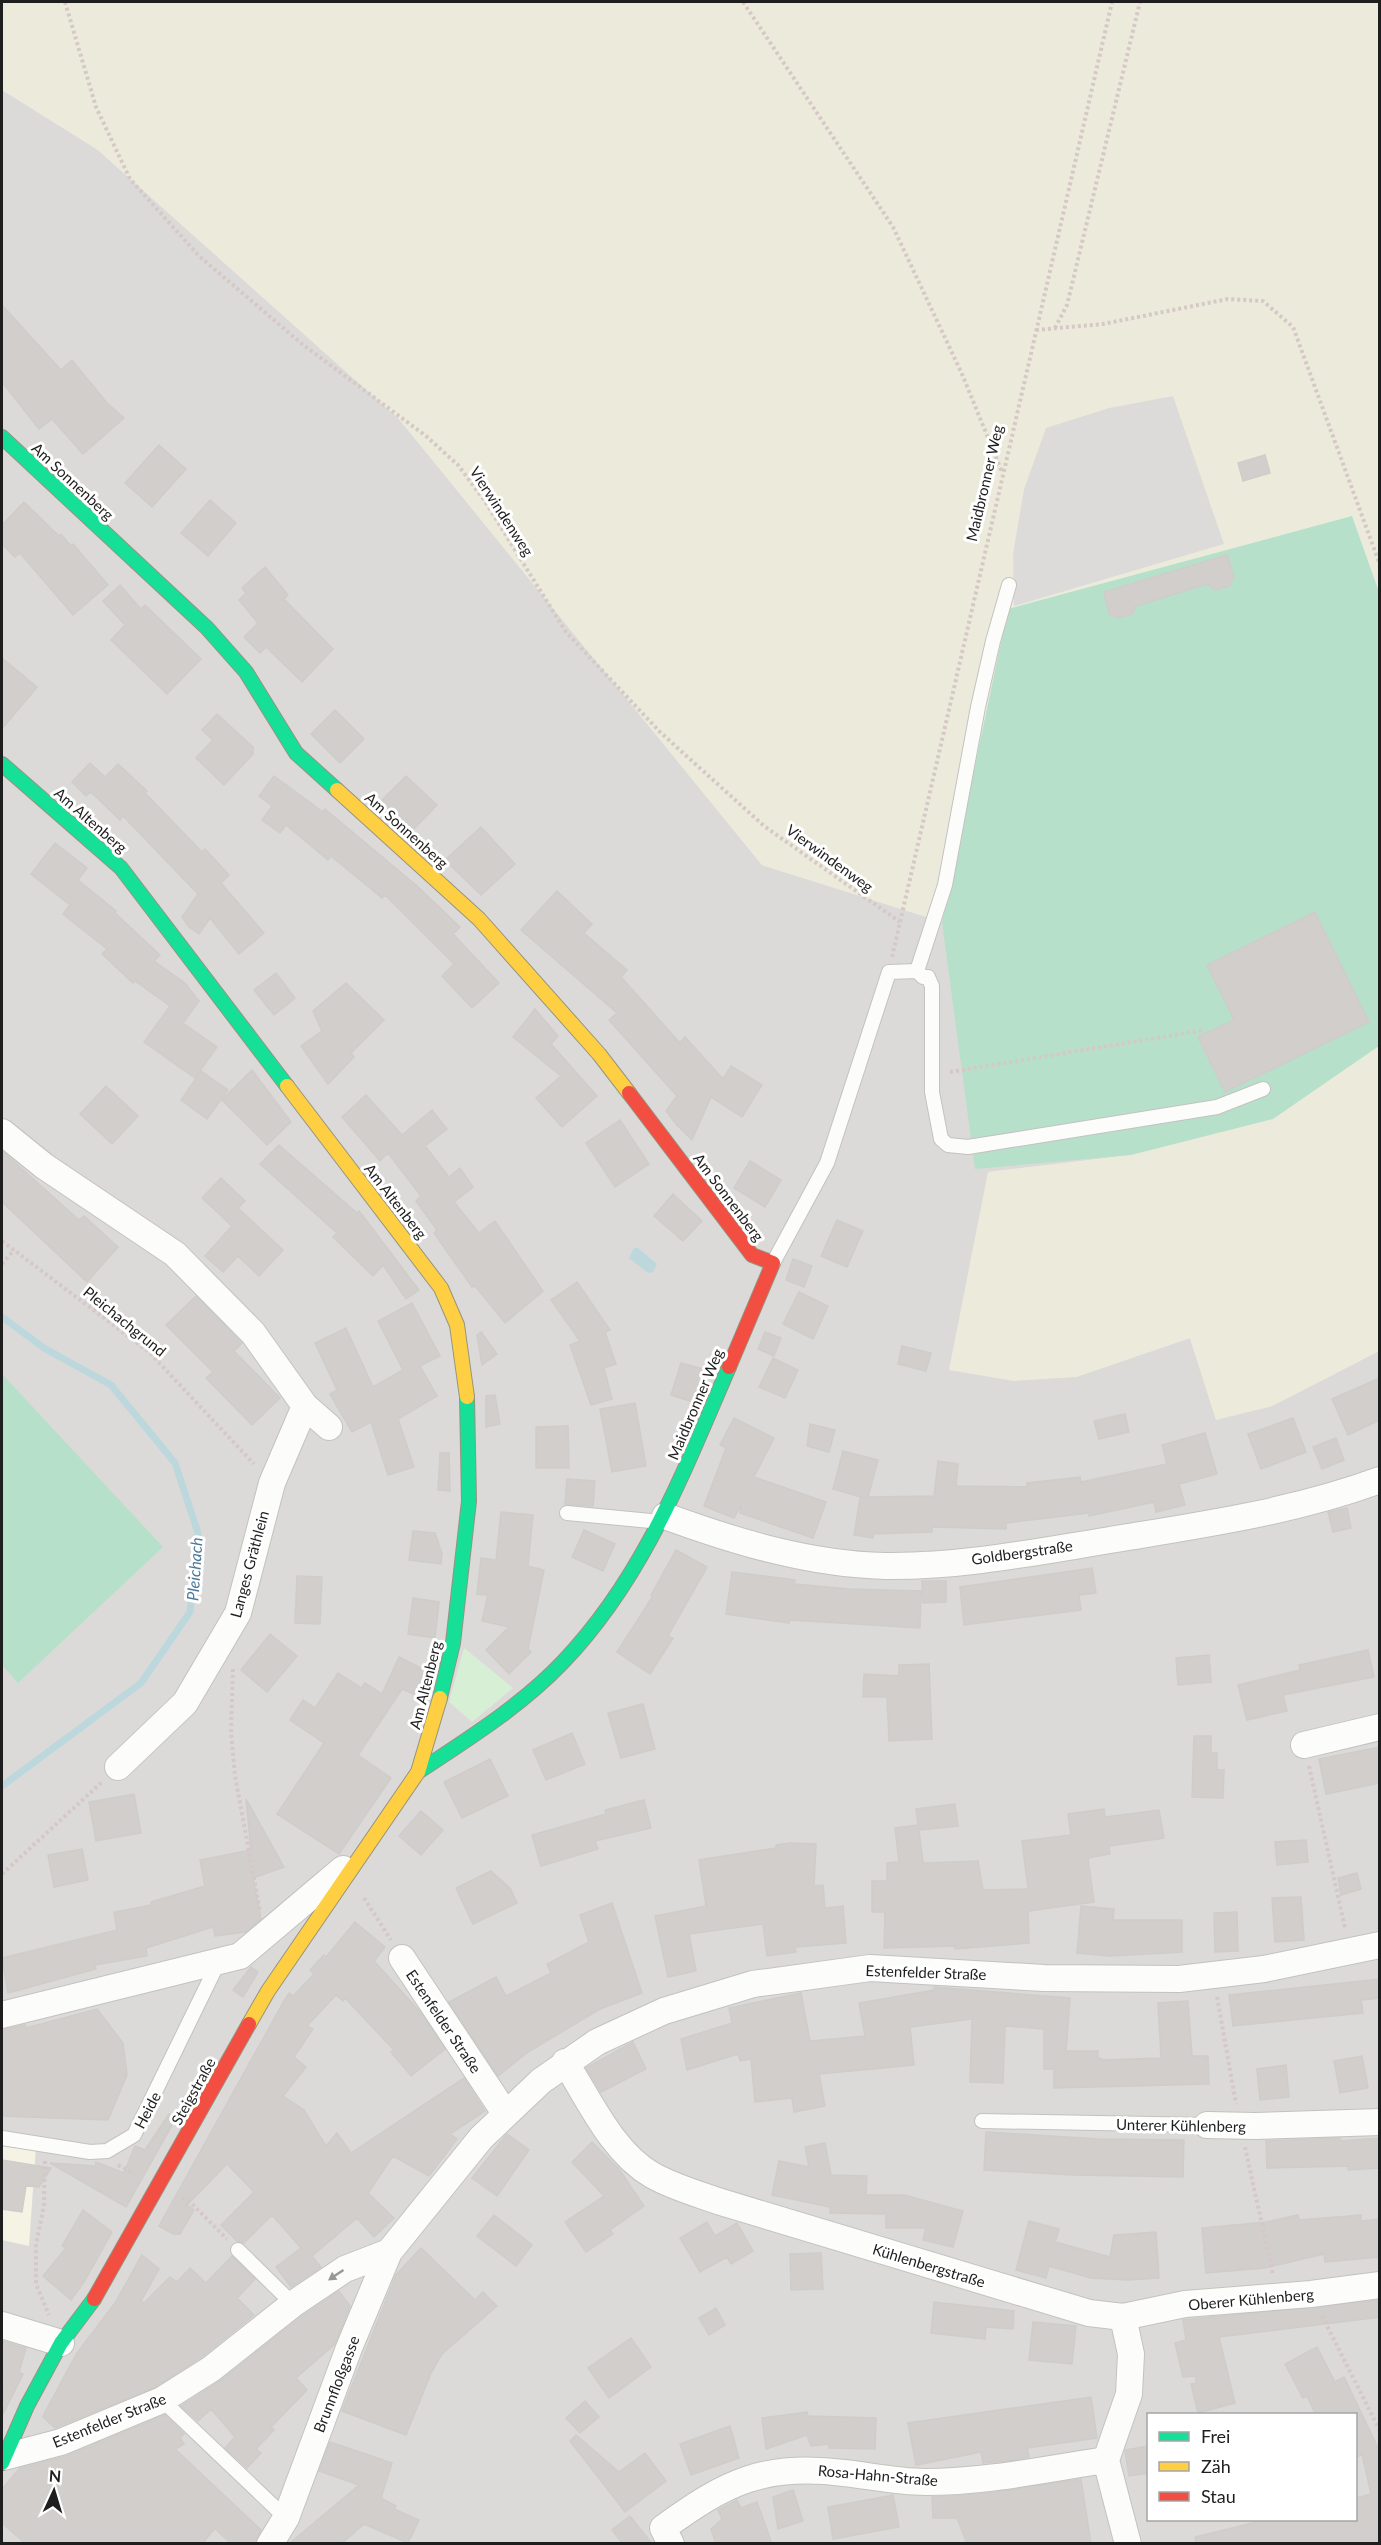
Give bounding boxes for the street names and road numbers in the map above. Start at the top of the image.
street label: Maidbronner Weg [962,423,1006,543]
street label: Am Sonnenberg [28,438,118,524]
street label: Vierwindenweg [466,463,538,559]
street label: Am Altenberg [51,784,131,857]
street label: Am Sonnenberg [362,788,452,872]
street label: Vierwindenweg [783,820,877,896]
street label: Am Sonnenberg [690,1150,768,1245]
street label: Am Altenberg [361,1160,431,1242]
street label: Pleichachgrund [80,1282,170,1360]
street label: Maidbronner Weg [663,1346,727,1462]
street label: Langes Gräthlein [226,1508,272,1620]
street label: Goldbergstraße [970,1536,1074,1568]
street label: Am Altenberg [405,1639,445,1731]
street label: Estenfelder Straße [865,1961,987,1983]
street label: Estenfelder Straße [403,1966,485,2076]
street label: Steigstraße [167,2054,219,2128]
street label: Heide [130,2088,164,2131]
street label: Unterer Kühlenberg [1116,2115,1246,2135]
street label: Kühlenbergstraße [871,2239,988,2291]
street label: Oberer Kühlenberg [1188,2285,1315,2313]
street label: Brunnfloßgasse [309,2333,363,2435]
street label: Estenfelder Straße [50,2389,168,2451]
street label: Rosa-Hahn-Straße [817,2461,939,2489]

